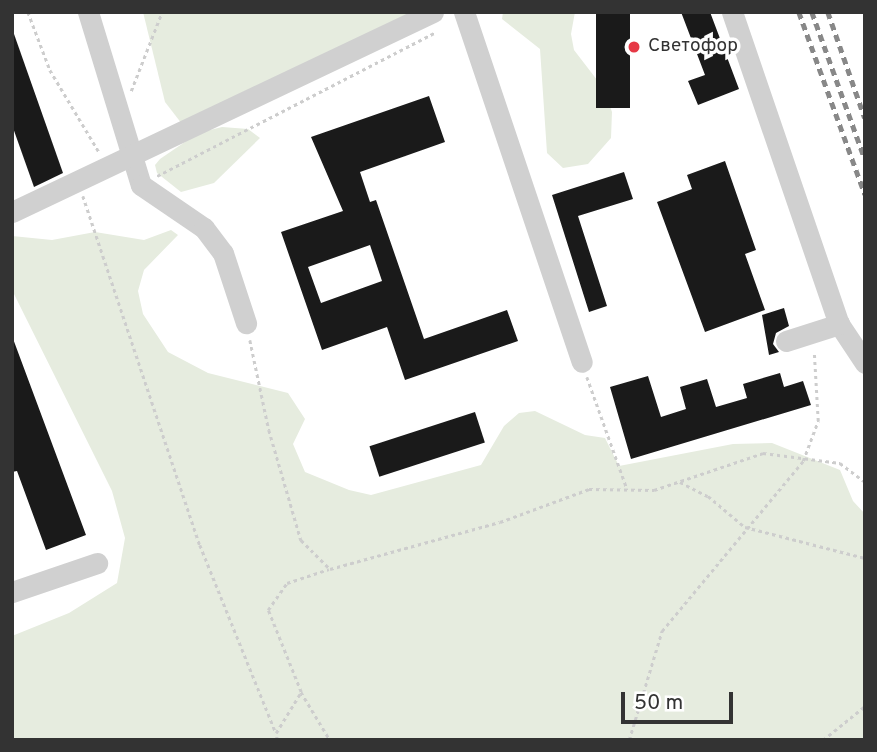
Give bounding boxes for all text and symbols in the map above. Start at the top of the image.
place label: Светофор [648,36,738,58]
marker: Светофор [626,39,642,55]
scale bar [625,678,737,722]
text: 50 m [634,690,683,717]

